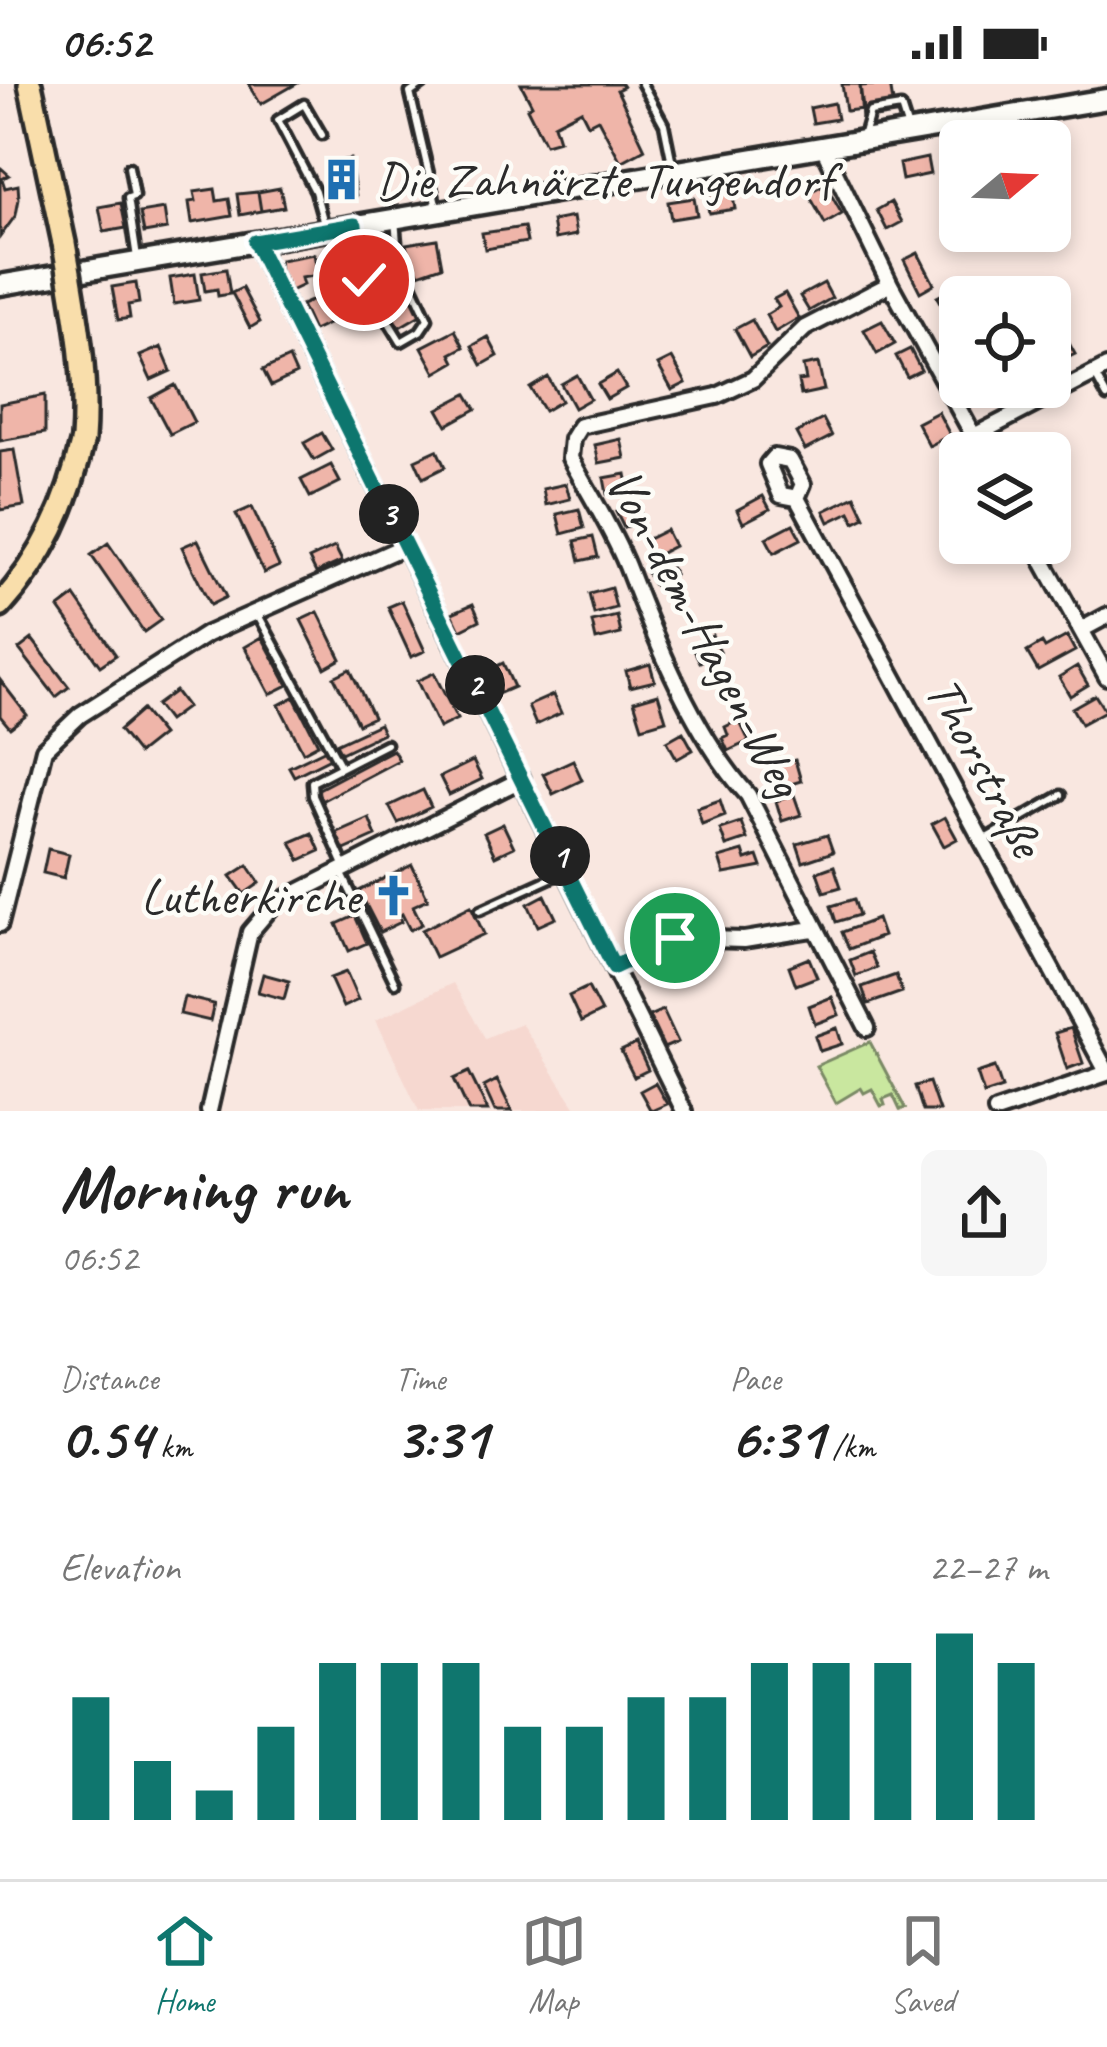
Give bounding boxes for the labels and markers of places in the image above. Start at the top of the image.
place label: Die Zahnärzte Tungendorf [376,148,844,212]
building icon: Die Zahnärzte Tungendorf [319,156,365,202]
pin [313,229,415,331]
pin: 3 [359,484,419,544]
pin: 2 [445,655,505,715]
pin: 1 [530,826,590,886]
place label: Lutherkirche [141,864,363,928]
church icon: Lutherkirche [371,872,417,918]
pin [624,887,726,989]

